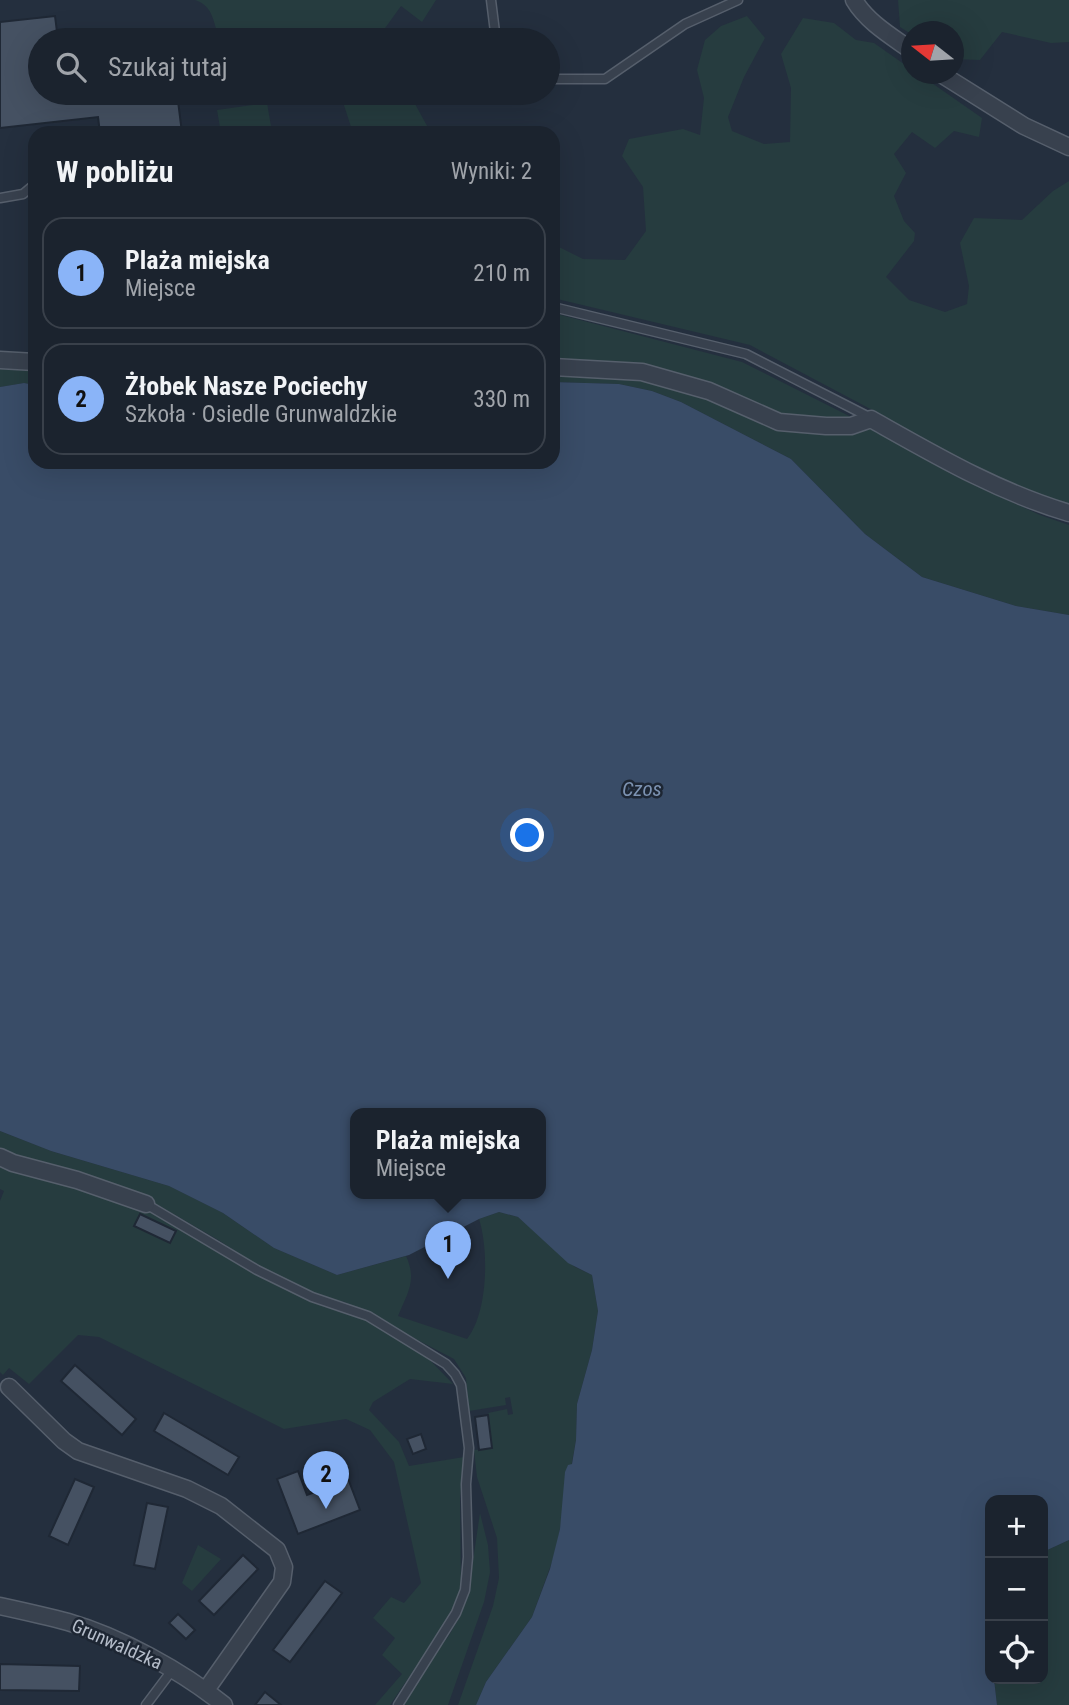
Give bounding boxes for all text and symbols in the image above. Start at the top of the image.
north arrow [901,21,964,84]
search box [28,28,560,105]
icon: search [52,48,90,86]
text: Szukaj tutaj [108,52,228,82]
text: W pobliżu [56,154,173,189]
text: Wyniki: 2 [451,158,532,185]
text: Plaża miejska [125,245,270,275]
text: 1 [75,260,87,287]
text: 210 m [473,260,530,287]
text: Miejsce [125,275,195,302]
text: Żłobek Nasze Pociechy [125,371,368,401]
text: 2 [75,386,87,413]
text: 330 m [473,386,530,413]
text: Szkoła · Osiedle Grunwaldzkie [125,401,397,428]
water label: Czos [622,777,662,801]
your location [510,818,544,852]
popup [350,1108,546,1199]
text: Plaża miejska [376,1125,520,1155]
text: Miejsce [376,1155,446,1182]
pin: 1 [425,1221,471,1279]
pin: 2 [303,1451,349,1509]
map controls [985,1495,1048,1684]
button: + [985,1495,1048,1558]
button: − [985,1558,1048,1621]
street label: Grunwaldzka [68,1614,166,1674]
button: locate [985,1621,1048,1684]

